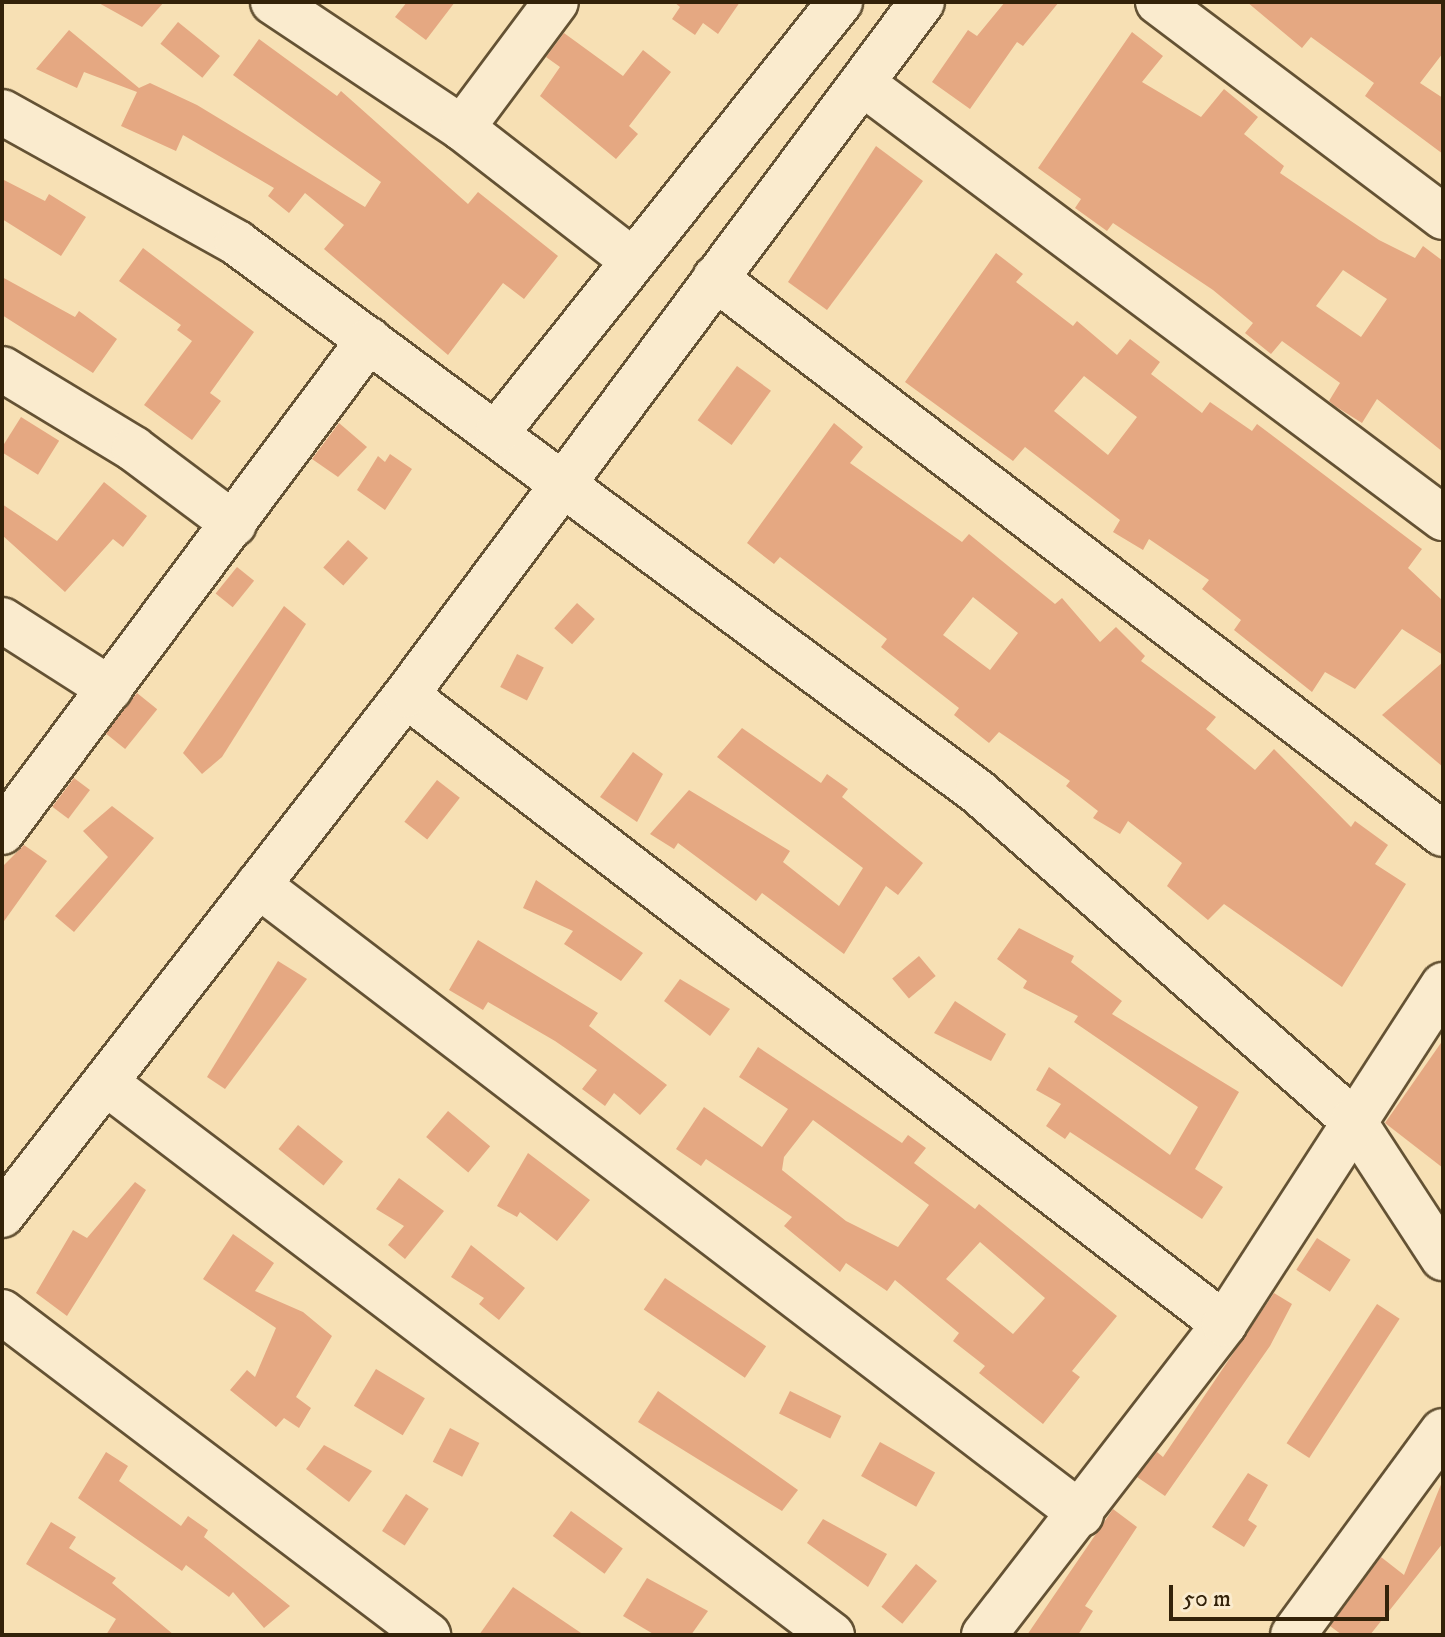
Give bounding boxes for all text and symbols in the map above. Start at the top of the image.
scale bar [1173,1569,1393,1619]
text: 50 m [1183,1584,1231,1614]

